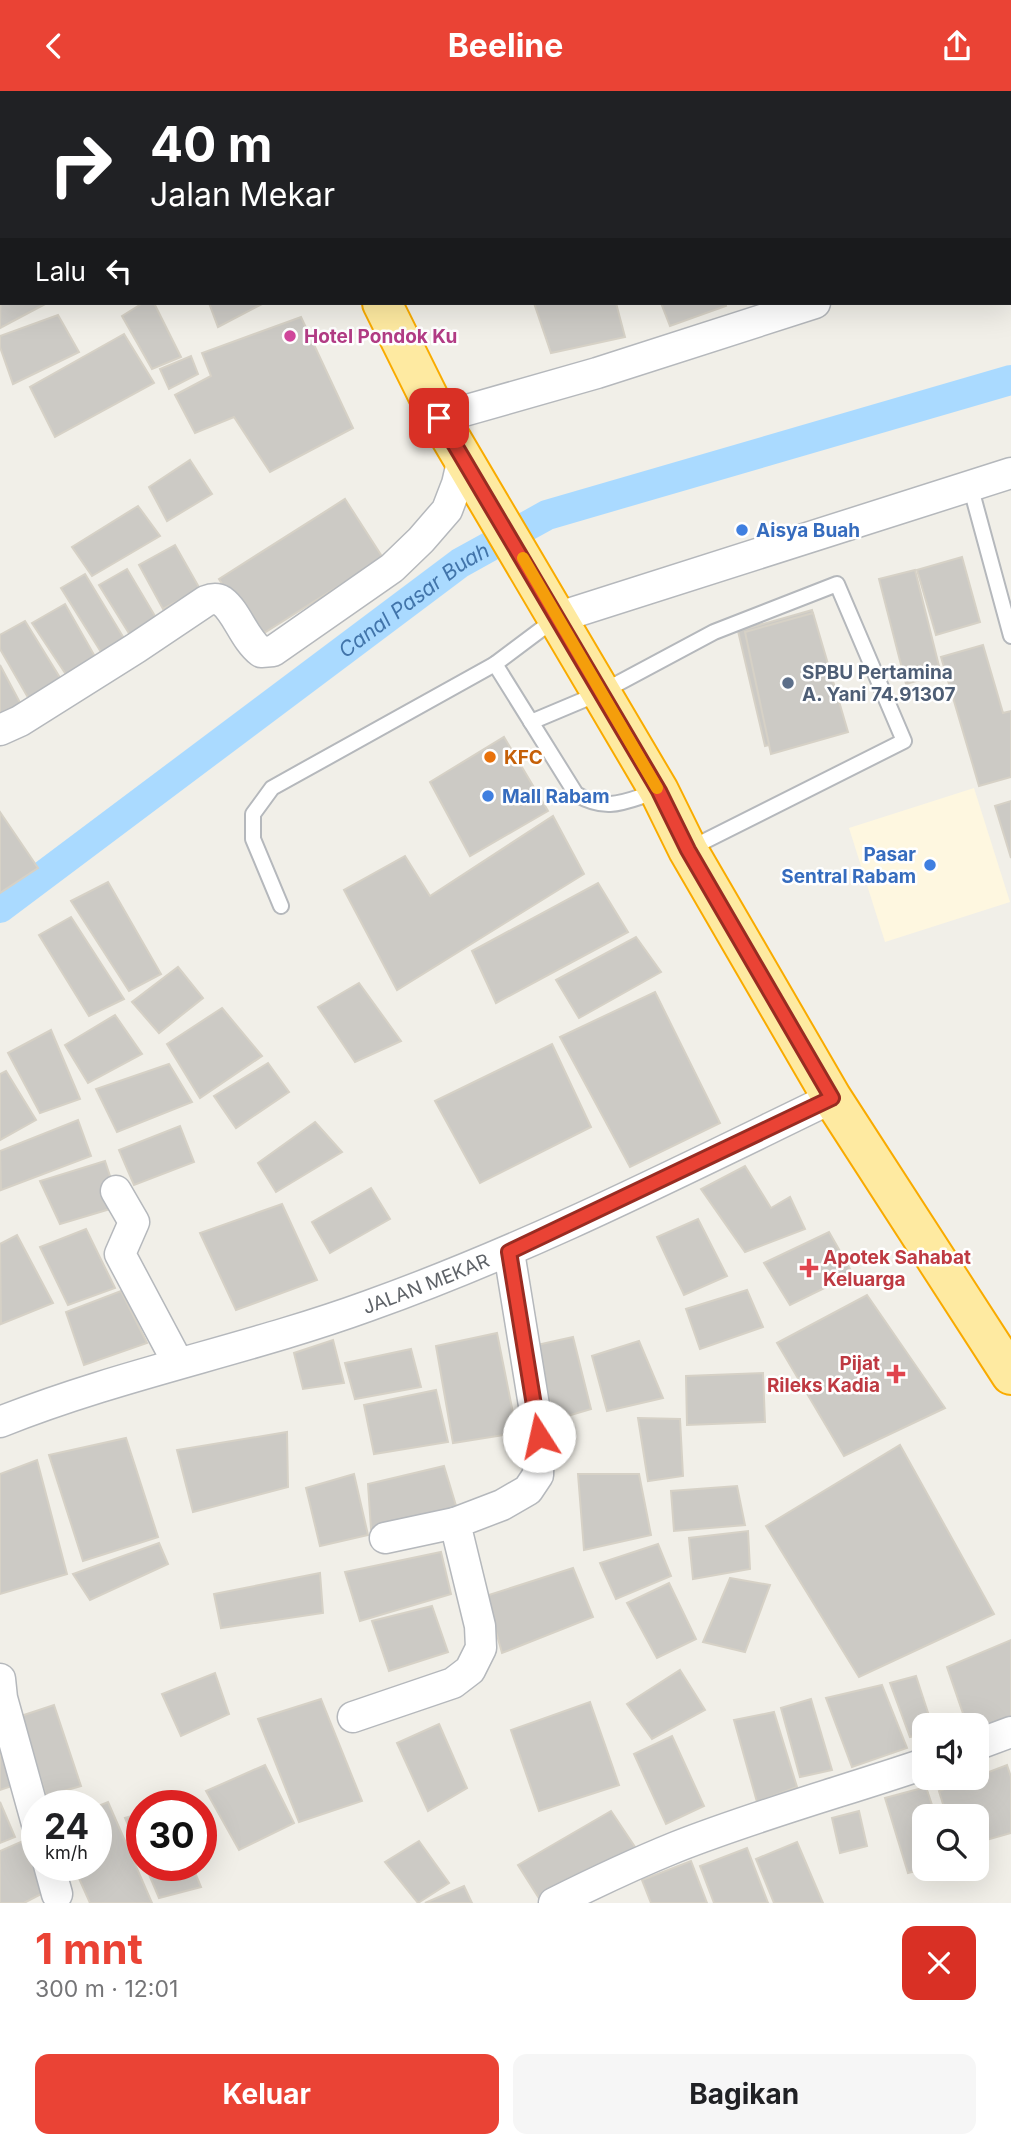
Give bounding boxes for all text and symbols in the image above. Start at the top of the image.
text: Beeline [448,26,563,65]
icon: back [35,27,73,65]
icon: share [938,27,976,65]
text: 40 m [150,115,273,174]
icon: right [35,119,126,210]
text: Jalan Mekar [150,175,335,214]
icon: left [100,252,138,290]
text: Lalu [35,256,86,287]
place label: Hotel Pondok Ku [304,325,457,348]
marker: Hotel Pondok Ku [282,328,298,344]
pin [409,388,469,448]
icon: arrive [420,399,458,437]
place label: Aisya Buah [756,519,860,542]
marker: Aisya Buah [734,522,750,538]
water label: Canal Pasar Buah [333,537,493,662]
place label: SPBU Pertamina A. Yani 74.91307 [802,661,955,706]
marker: SPBU Pertamina A. Yani 74.91307 [780,675,796,691]
place label: KFC [504,746,543,769]
marker: KFC [482,749,498,765]
place label: Mall Rabam [502,785,609,808]
marker: Mall Rabam [480,788,496,804]
place label: Pasar Sentral Rabam [781,843,916,888]
marker: Pasar Sentral Rabam [922,857,938,873]
place label: Apotek Sahabat Keluarga [823,1246,971,1291]
street label: JALAN MEKAR [360,1249,493,1318]
marker: Apotek Sahabat Keluarga [801,1260,817,1276]
place label: Pijat Rileks Kadia [767,1352,880,1397]
marker: Pijat Rileks Kadia [886,1364,906,1384]
position arrow [502,1399,576,1473]
map controls [912,1713,989,1881]
button: sound [912,1713,989,1790]
speed limit sign: 30 [126,1790,217,1881]
button: search [912,1804,989,1881]
text: 24 [44,1805,89,1847]
text: km/h [45,1842,88,1863]
text: 1 mnt [35,1923,143,1974]
button: close [902,1926,976,2000]
text: 300 m · 12:01 [35,1975,178,2003]
button: Keluar [35,2054,499,2134]
button: Bagikan [513,2054,976,2134]

